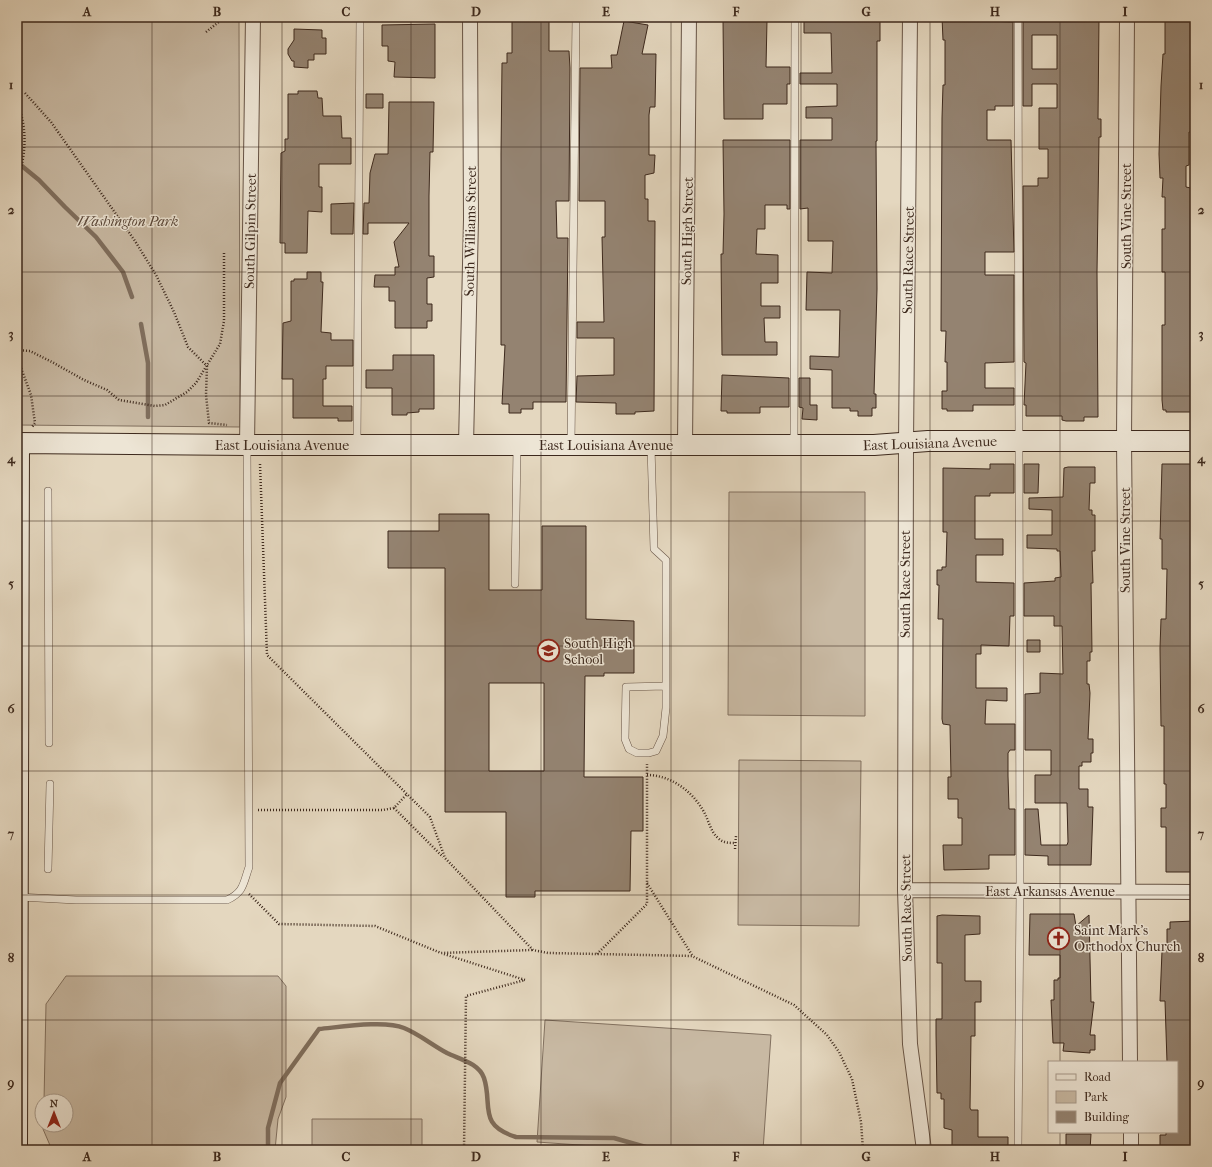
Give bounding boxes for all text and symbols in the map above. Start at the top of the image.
text: A [82,4,92,19]
text: B [213,4,222,19]
text: C [342,4,351,19]
text: D [471,4,481,19]
text: E [602,4,610,19]
text: F [732,4,740,19]
text: G [861,4,871,19]
text: H [990,4,1001,19]
text: I [1122,4,1128,19]
text: 1 [9,77,14,92]
text: 1 [1199,77,1204,92]
street label: South Vine Street [1118,163,1135,269]
street label: South Williams Street [461,165,480,297]
street label: South Gilpin Street [241,173,260,289]
street label: South High Street [678,177,697,285]
text: 2 [8,202,15,217]
text: 2 [1198,202,1205,217]
street label: South Race Street [899,206,918,314]
park label: Washington Park [78,213,178,230]
text: 3 [8,326,14,342]
text: 3 [1198,326,1204,342]
street label: East Louisiana Avenue [863,433,997,454]
street label: East Louisiana Avenue [215,437,349,454]
street label: East Louisiana Avenue [539,437,673,454]
text: 4 [6,451,16,467]
text: 4 [1196,451,1206,467]
street label: South Vine Street [1117,487,1134,593]
street label: South Race Street [897,530,914,638]
text: 5 [8,576,14,591]
text: 5 [1198,576,1204,591]
place label: South High School [564,635,633,668]
school or university icon: South High School [536,638,562,664]
text: 6 [7,701,15,716]
text: 6 [1197,701,1205,716]
text: 7 [7,826,15,841]
text: 7 [1197,826,1205,841]
street label: South Race Street [897,854,916,962]
street label: East Arkansas Avenue [985,883,1115,900]
place label: Saint Mark's Orthodox Church [1074,922,1181,955]
church icon: Saint Mark's Orthodox Church [1046,925,1072,951]
text: 8 [8,950,15,965]
text: 8 [1198,950,1205,965]
legend [1048,1061,1178,1133]
text: Road [1084,1070,1111,1084]
text: 9 [7,1075,15,1091]
text: 9 [1197,1075,1205,1091]
text: Park [1084,1090,1109,1104]
north arrow [34,1093,74,1133]
text: N [50,1097,59,1110]
text: Building [1084,1110,1129,1124]
text: A [82,1149,92,1164]
text: B [213,1149,222,1164]
text: C [342,1149,351,1164]
text: D [471,1149,481,1164]
text: E [602,1149,610,1164]
text: F [732,1149,740,1164]
text: G [861,1149,871,1164]
text: H [990,1149,1001,1164]
text: I [1122,1149,1128,1164]

